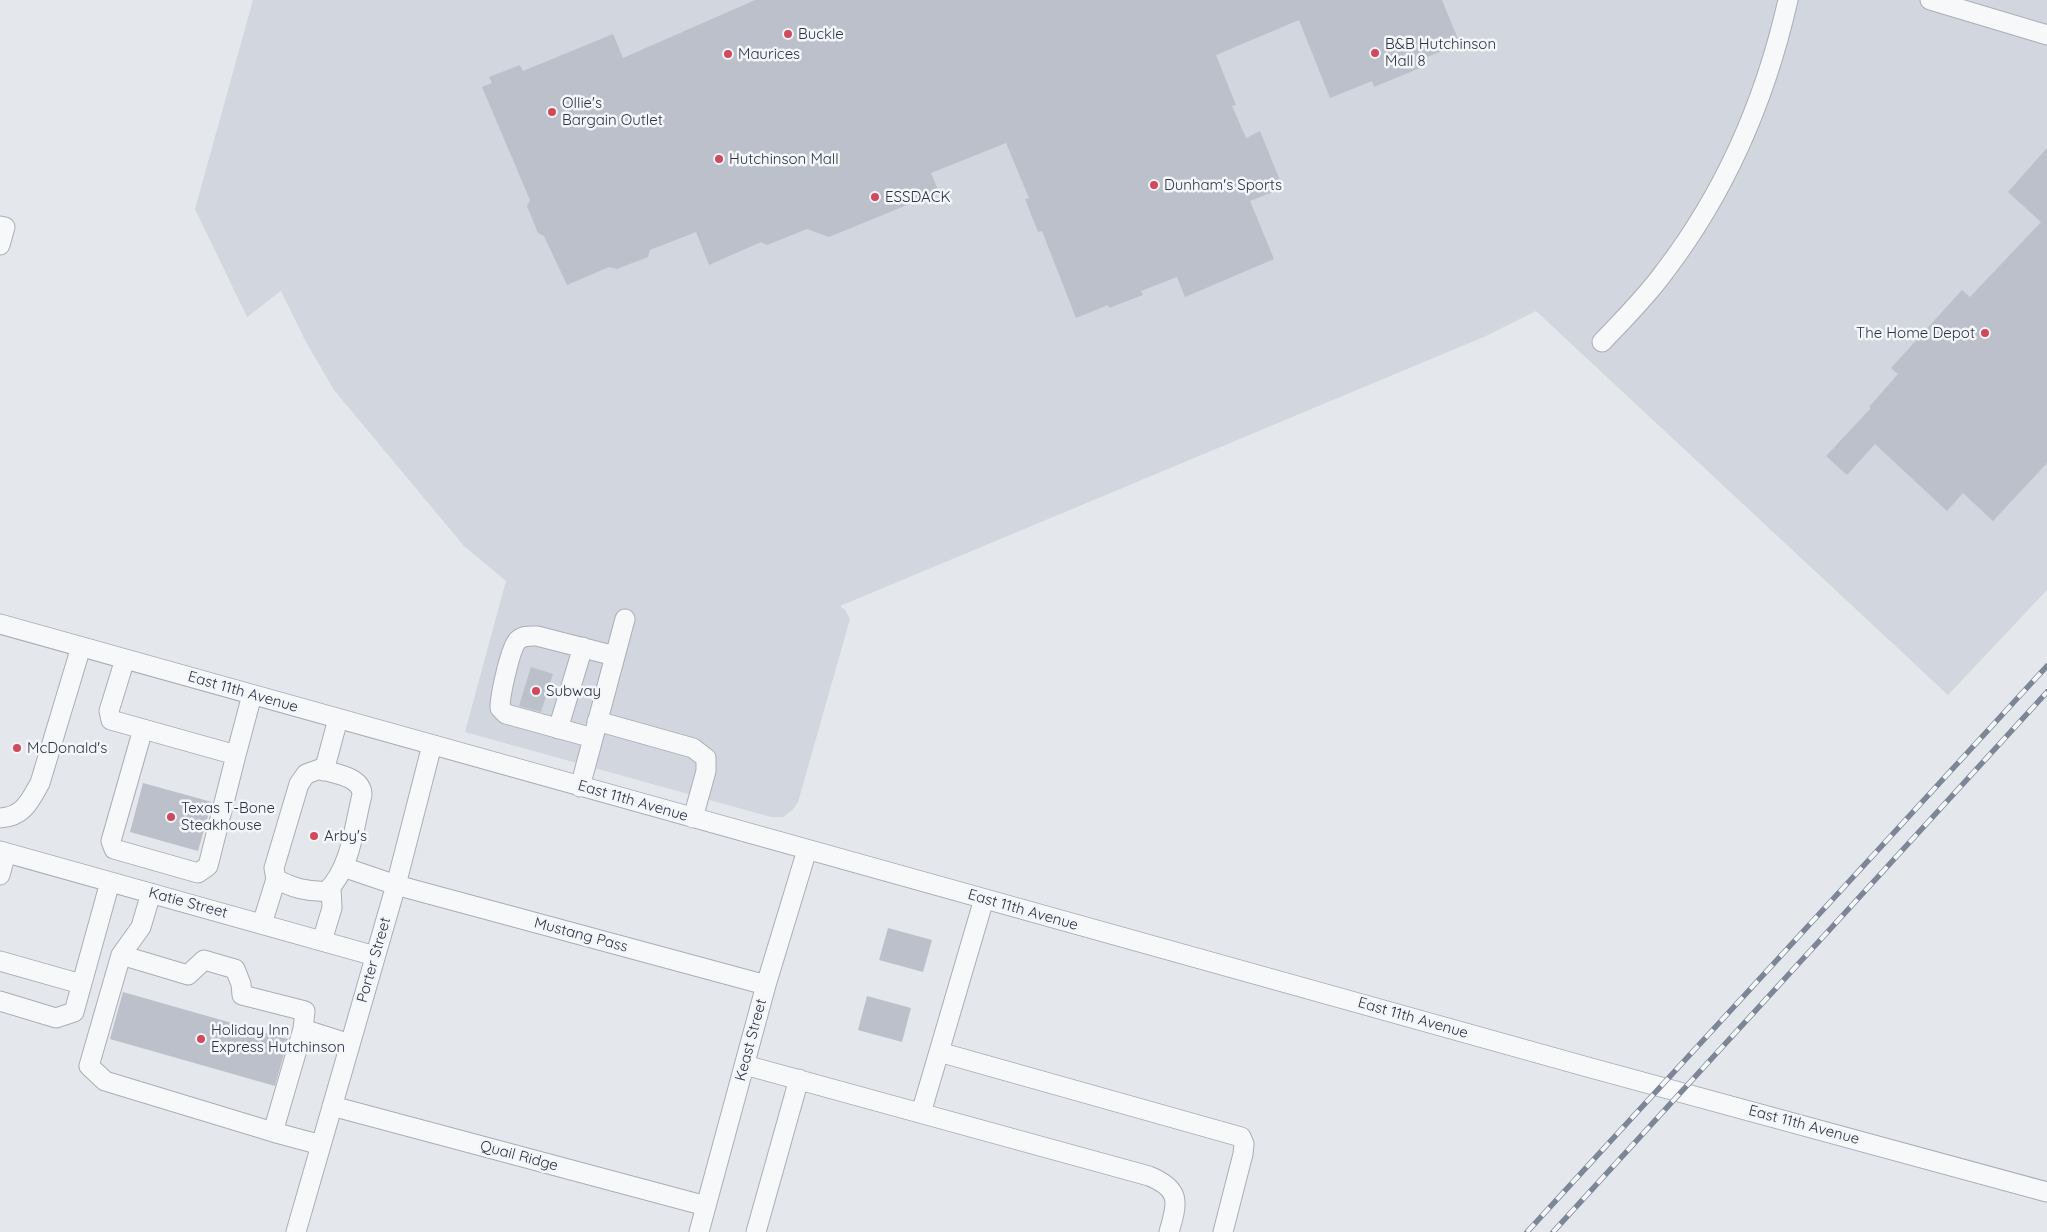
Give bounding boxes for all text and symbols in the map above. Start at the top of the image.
place label: Buckle [798,25,844,43]
marker: Buckle [782,28,794,40]
place label: B&B Hutchinson Mall 8 [1385,35,1496,70]
place label: Maurices [738,45,800,63]
marker: B&B Hutchinson Mall 8 [1369,47,1381,59]
marker: Maurices [722,48,734,60]
place label: Ollie's Bargain Outlet [562,94,663,129]
marker: Ollie's Bargain Outlet [546,106,558,118]
place label: Hutchinson Mall [729,150,839,168]
marker: Hutchinson Mall [713,153,725,165]
place label: Dunham's Sports [1164,176,1282,194]
marker: Dunham's Sports [1148,179,1160,191]
place label: ESSDACK [885,188,951,206]
marker: ESSDACK [869,191,881,203]
place label: The Home Depot [1856,324,1975,342]
marker: The Home Depot [1979,327,1991,339]
street label: East 11th Avenue [186,668,300,716]
place label: Subway [546,682,601,700]
marker: Subway [530,685,542,697]
place label: McDonald's [27,739,107,757]
marker: McDonald's [11,742,23,754]
street label: East 11th Avenue [576,777,690,825]
place label: Texas T-Bone Steakhouse [181,799,275,834]
marker: Texas T-Bone Steakhouse [165,811,177,823]
place label: Arby's [324,827,367,845]
marker: Arby's [308,830,320,842]
street label: Katie Street [147,884,229,922]
street label: East 11th Avenue [966,886,1080,934]
street label: Mustang Pass [532,914,630,956]
street label: Porter Street [353,915,395,1005]
street label: East 11th Avenue [1356,994,1470,1042]
street label: Keast Street [731,997,771,1083]
place label: Holiday Inn Express Hutchinson [211,1021,345,1056]
marker: Holiday Inn Express Hutchinson [195,1033,207,1045]
street label: East 11th Avenue [1747,1102,1861,1148]
street label: Quail Ridge [478,1137,560,1175]

